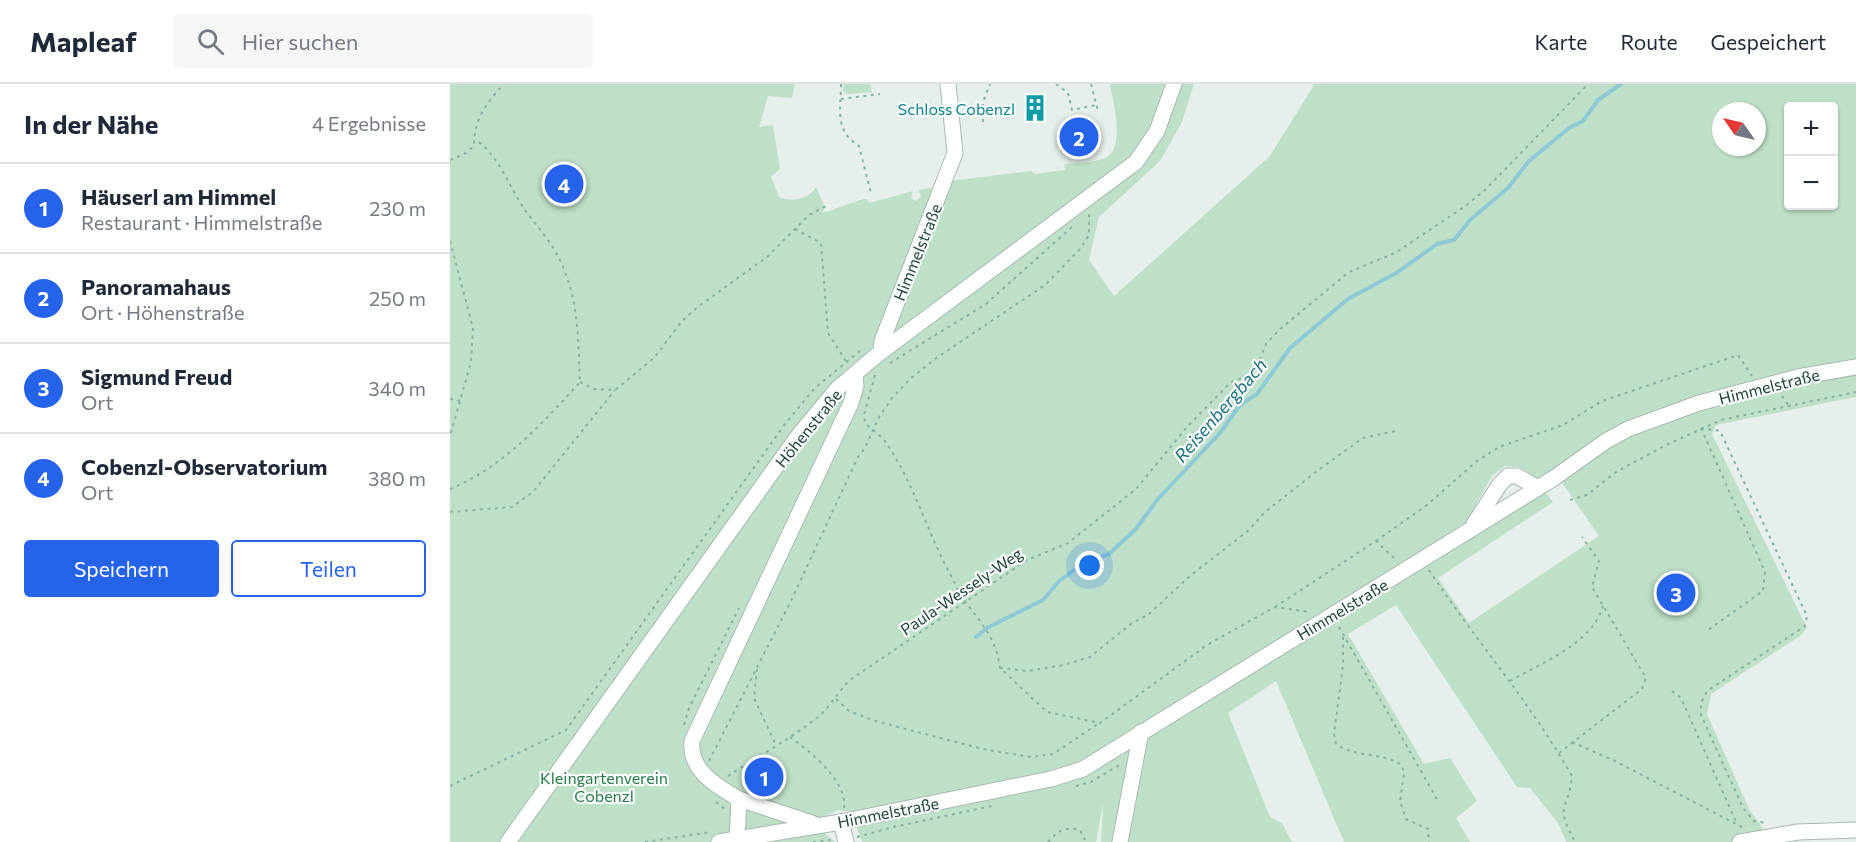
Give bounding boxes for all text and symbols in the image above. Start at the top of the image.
search box [173,14,593,68]
text: Mapleaf [30,24,137,58]
icon: search [194,25,227,58]
text: Hier suchen [242,28,358,55]
text: Karte [1534,29,1587,54]
text: Route [1620,29,1678,54]
text: Gespeichert [1711,29,1826,54]
building icon: Schloss Cobenzl [1020,93,1050,123]
place label: Schloss Cobenzl [898,99,1015,118]
north arrow [1712,102,1766,156]
map controls [1784,102,1838,210]
button: + [1784,102,1838,156]
text: In der Nähe [24,108,159,139]
text: 4 Ergebnisse [312,111,426,135]
pin: 2 [1060,115,1098,160]
button: − [1784,156,1838,210]
pin: 4 [544,162,584,206]
text: Häuserl am Himmel [81,183,276,210]
text: 1 [39,196,48,220]
text: 230 m [369,196,426,220]
street label: Himmelstraße [889,201,945,303]
text: Restaurant · Himmelstraße [81,210,322,234]
text: Panoramahaus [81,273,231,300]
text: 2 [38,286,49,310]
text: 250 m [369,286,426,310]
text: Ort · Höhenstraße [81,300,245,324]
water label: Reisenbergbach [1169,354,1271,466]
text: Sigmund Freud [81,363,232,390]
street label: Himmelstraße [1717,364,1821,408]
text: 3 [38,376,49,400]
text: 340 m [368,376,426,400]
street label: Höhenstraße [771,385,845,471]
text: Ort [81,390,114,414]
text: Cobenzl-Observatorium [81,453,327,480]
text: 4 [37,466,50,490]
text: 380 m [368,466,426,490]
text: Ort [81,480,114,504]
button: Speichern [24,540,219,597]
button: Teilen [231,540,426,597]
street label: Paula-Wessely-Weg [896,543,1026,639]
your location [1075,551,1104,580]
pin: 3 [1656,570,1696,616]
street label: Himmelstraße [1293,574,1391,644]
pin: 1 [744,754,784,800]
park label: Kleingartenverein Cobenzl [540,768,668,805]
street label: Himmelstraße [836,793,940,831]

